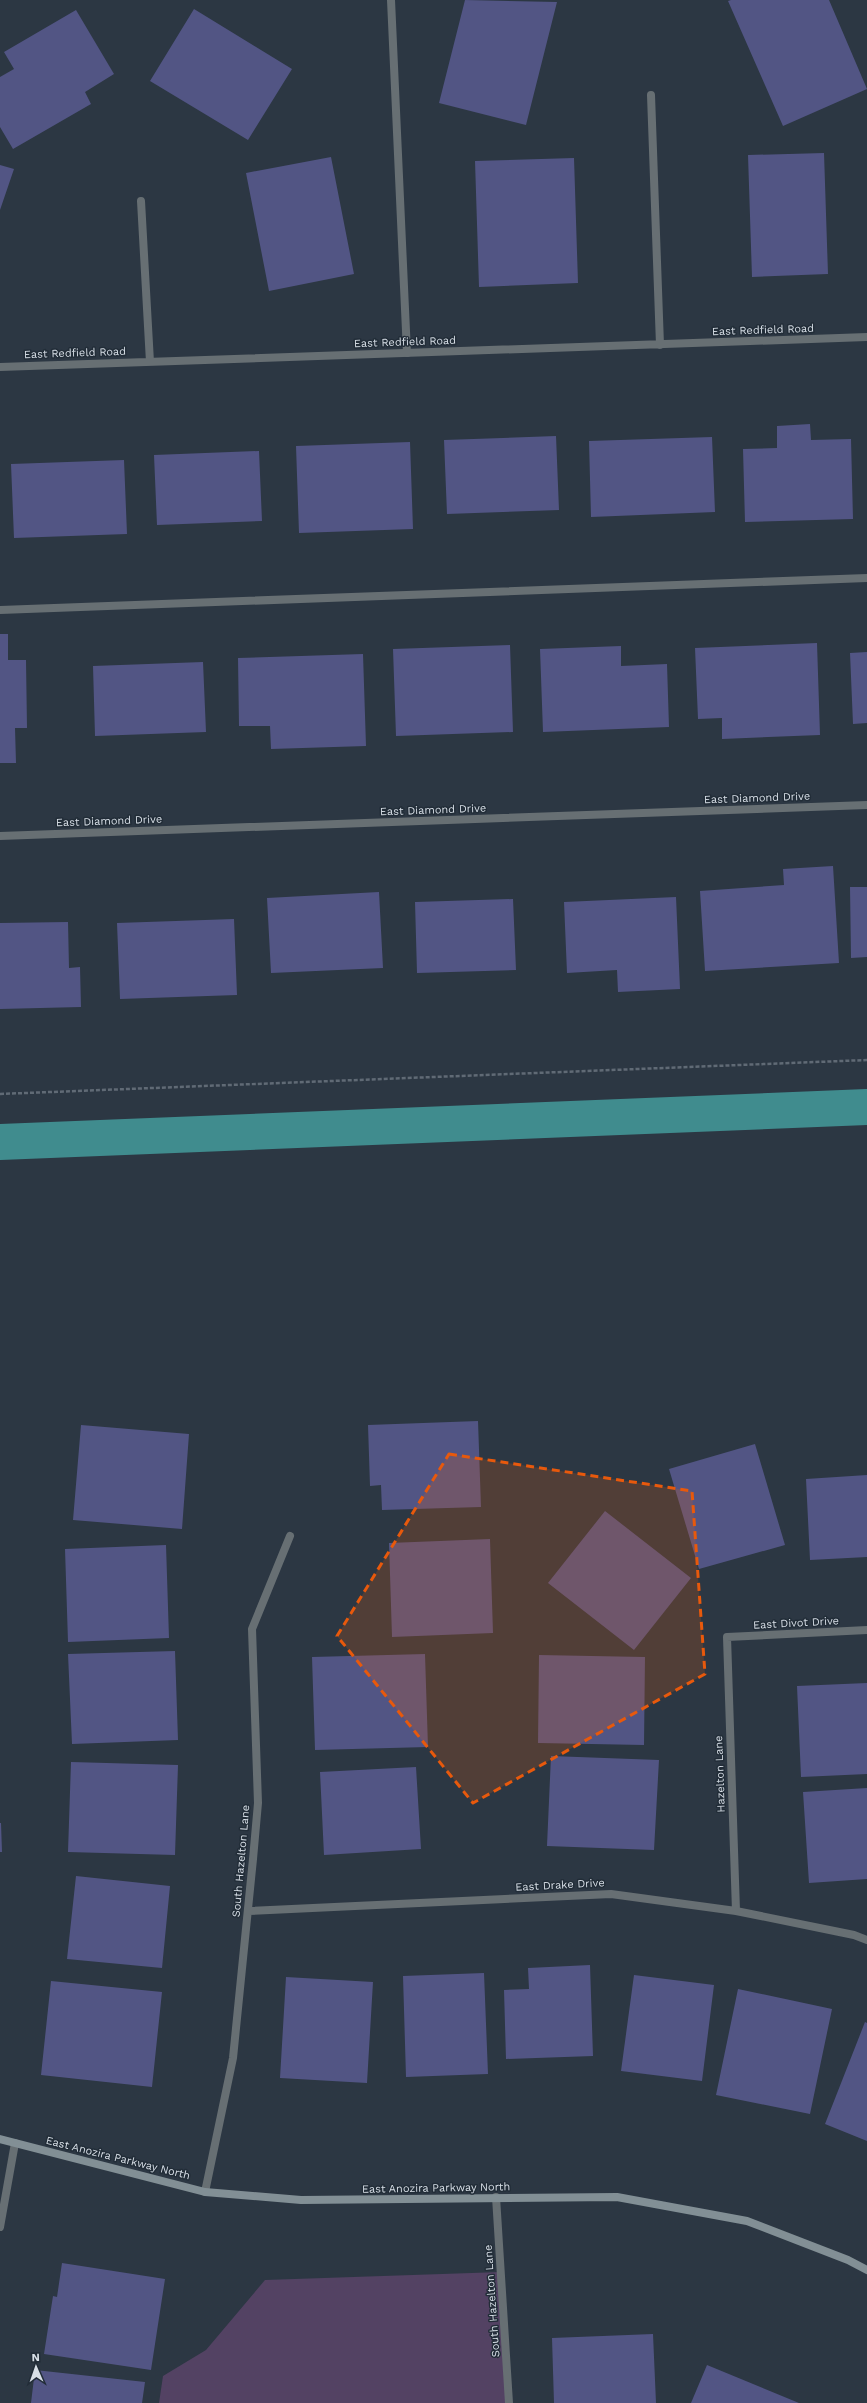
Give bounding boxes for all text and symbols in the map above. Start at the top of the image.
street label: East Redfield Road [712,322,814,338]
street label: East Redfield Road [354,334,456,350]
street label: East Redfield Road [24,345,126,361]
street label: East Diamond Drive [704,790,810,806]
street label: East Diamond Drive [380,802,486,818]
street label: East Diamond Drive [56,813,162,829]
street label: East Divot Drive [753,1614,839,1632]
street label: Hazelton Lane [712,1735,728,1813]
street label: South Hazelton Lane [230,1804,252,1918]
street label: East Drake Drive [515,1876,605,1894]
street label: East Anozira Parkway North [44,2134,192,2182]
street label: East Anozira Parkway North [362,2180,510,2196]
street label: South Hazelton Lane [482,2244,502,2358]
north arrow [16,2347,56,2387]
text: N [31,2351,40,2364]

